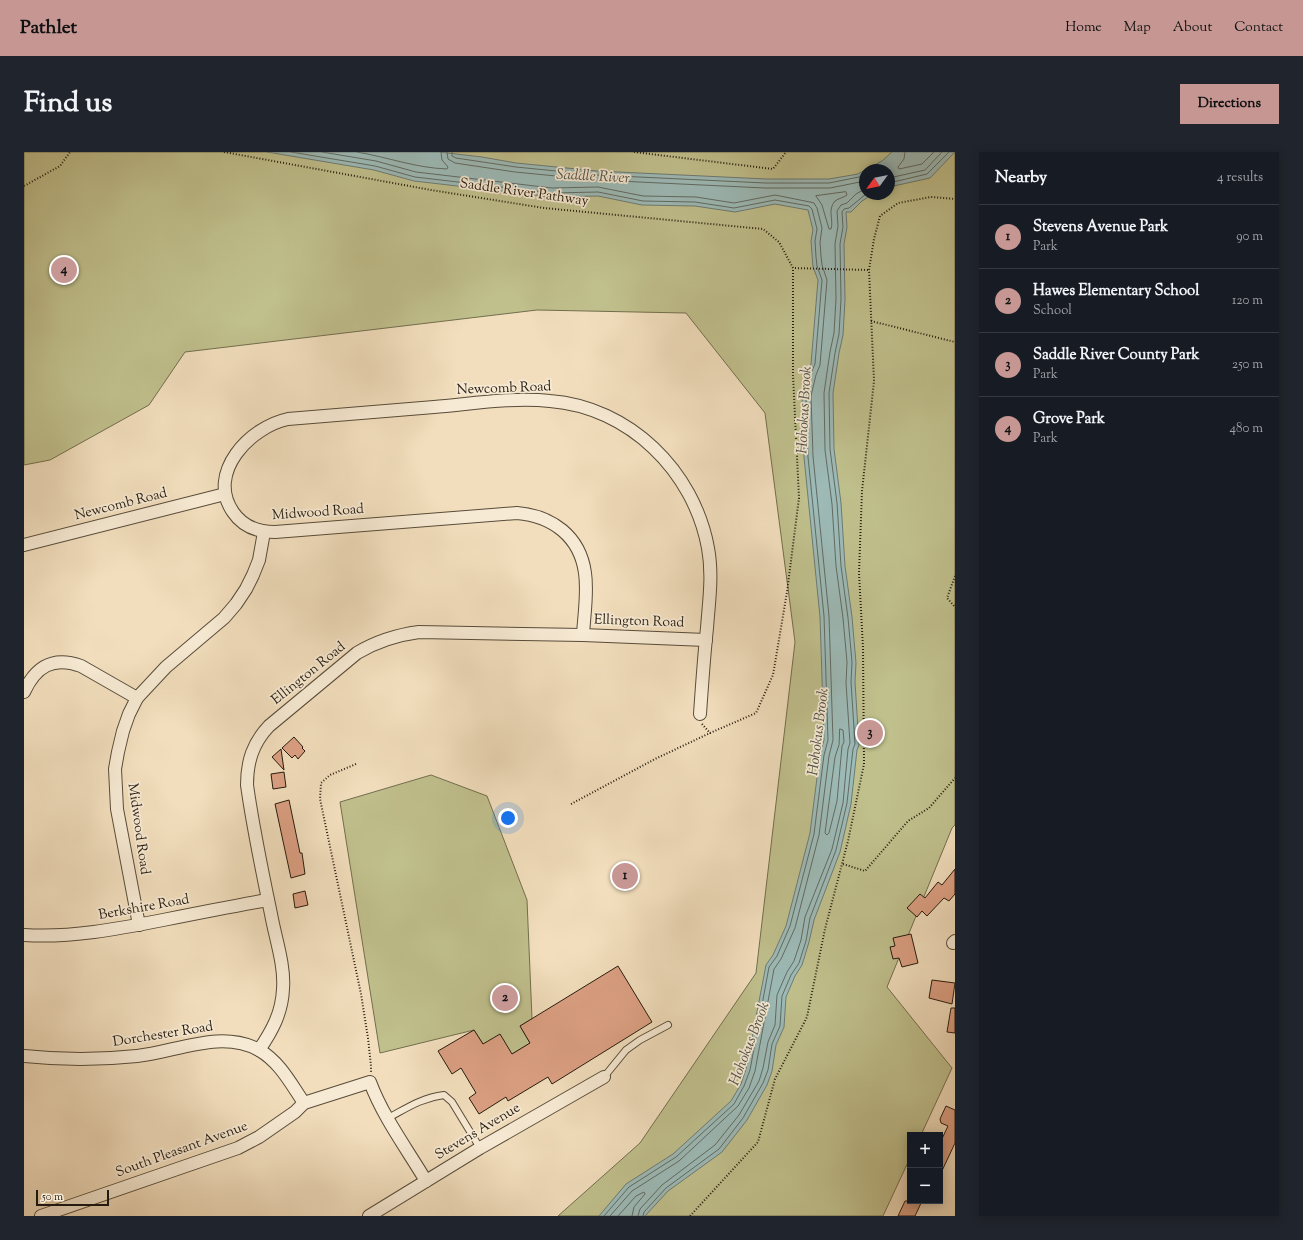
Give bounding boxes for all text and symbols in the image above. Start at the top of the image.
text: Pathlet [20,15,77,42]
text: Home [1065,18,1102,38]
text: Map [1124,18,1151,38]
text: About [1173,18,1212,38]
text: Contact [1234,18,1283,38]
text: Find us [24,84,112,124]
button: Directions [1180,84,1279,124]
north arrow [859,164,895,200]
water label: Saddle River [556,165,631,189]
text: Nearby [995,166,1047,190]
text: 4 results [1217,169,1263,187]
street label: Saddle River Pathway [458,174,590,212]
text: Stevens Avenue Park [1033,217,1168,238]
text: 1 [1006,228,1010,246]
text: 90 m [1236,228,1263,246]
text: Park [1033,238,1058,256]
pin: 4 [51,255,77,285]
text: Hawes Elementary School [1033,281,1199,302]
text: 2 [1005,292,1011,310]
text: 120 m [1232,292,1263,310]
text: School [1033,302,1072,320]
text: Saddle River County Park [1033,345,1200,366]
text: 3 [1005,356,1011,374]
text: 250 m [1232,356,1263,374]
water label: Hohokus Brook [792,365,818,454]
text: Park [1033,366,1058,384]
street label: Newcomb Road [456,377,552,401]
text: Grove Park [1033,409,1105,430]
text: 4 [1005,420,1011,438]
text: 480 m [1230,420,1263,438]
text: Park [1033,430,1058,448]
street label: Newcomb Road [73,484,170,526]
street label: Midwood Road [271,500,365,526]
street label: Ellington Road [593,610,685,634]
street label: Ellington Road [268,638,350,710]
water label: Hohokus Brook [803,687,835,777]
pin: 3 [857,718,883,748]
street label: Midwood Road [122,782,154,876]
your location [498,808,518,828]
pin: 1 [612,861,638,891]
street label: Berkshire Road [97,890,191,926]
pin: 2 [492,983,518,1013]
water label: Hohokus Brook [724,999,776,1089]
street label: Dorchester Road [111,1017,215,1053]
street label: Stevens Avenue [432,1099,524,1165]
street label: South Pleasant Avenue [113,1117,251,1183]
map controls [907,1132,943,1204]
button: + [907,1132,943,1168]
button: − [907,1168,943,1204]
scale bar [36,1188,109,1207]
text: 50 m [42,1189,63,1205]

